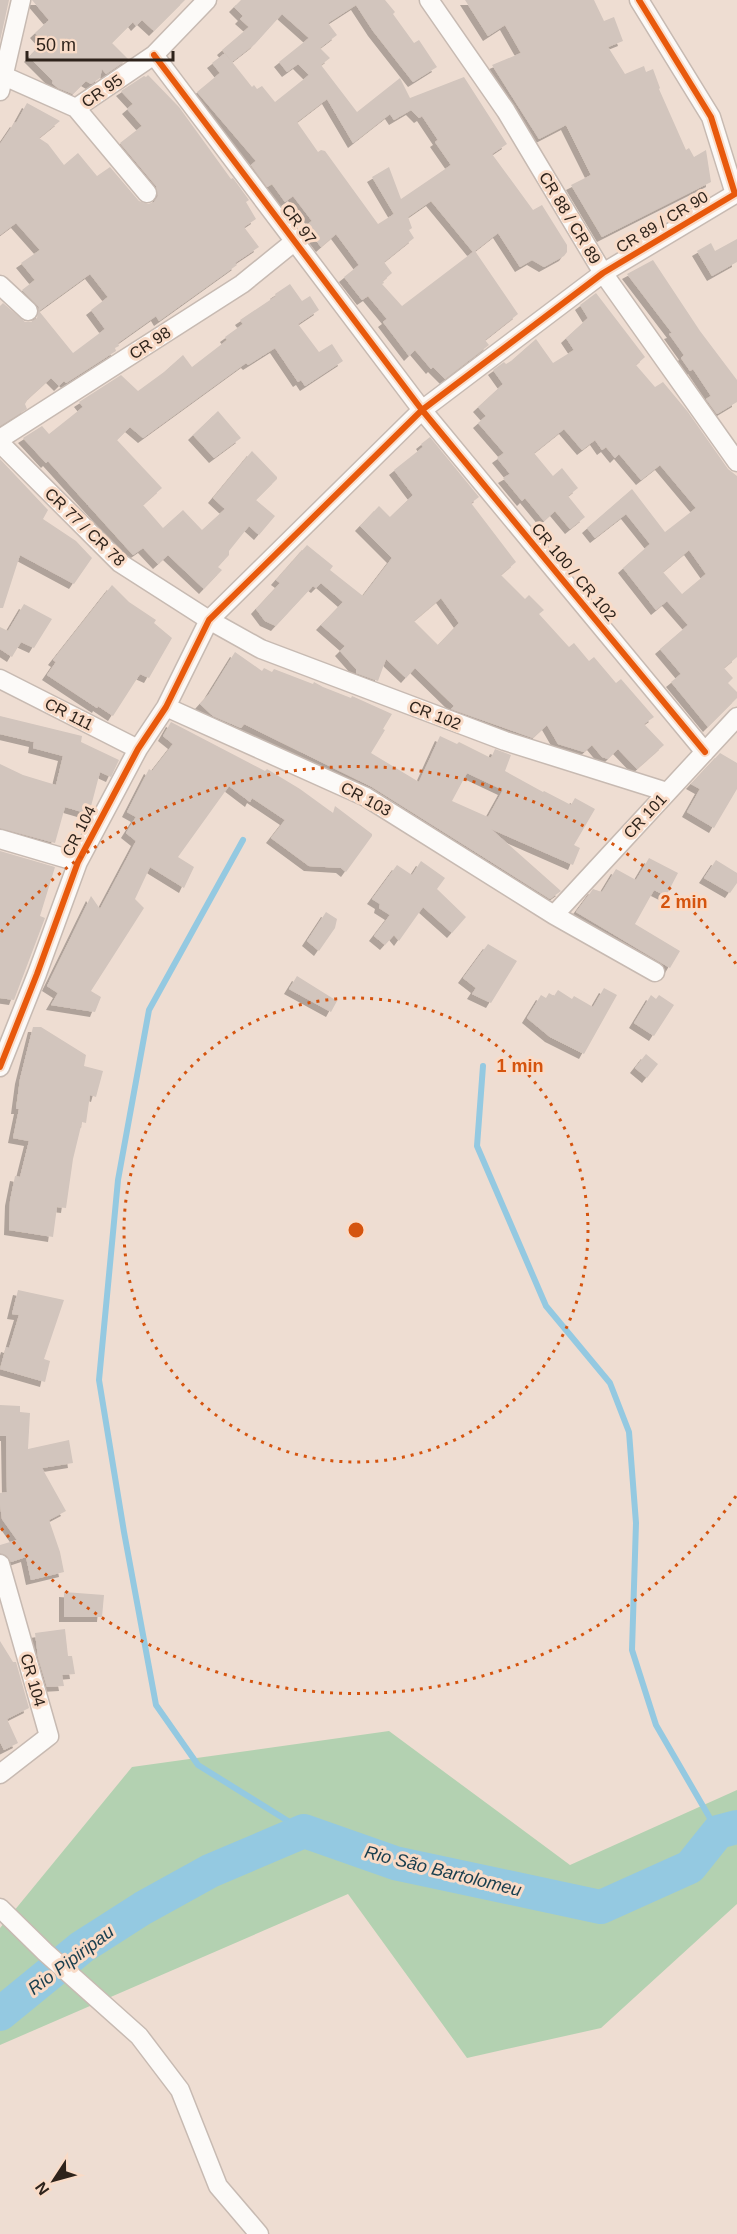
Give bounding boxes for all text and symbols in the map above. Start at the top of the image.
scale bar [27,24,172,62]
text: 50 m [36,35,76,55]
street label: CR 95 [78,71,126,111]
street label: CR 88 / CR 89 [536,169,604,267]
street label: CR 89 / CR 90 [613,188,711,256]
street label: CR 97 [279,201,319,247]
street label: CR 98 [126,323,174,362]
street label: CR 77 / CR 78 [42,485,128,569]
street label: CR 100 / CR 102 [528,520,620,624]
street label: CR 111 [42,695,96,733]
street label: CR 102 [407,697,463,733]
street label: CR 103 [338,779,394,819]
street label: CR 101 [620,790,670,842]
street label: CR 104 [59,803,99,859]
text: 2 min [660,892,708,912]
text: 1 min [496,1056,544,1076]
centre of rings [346,1220,366,1240]
street label: CR 104 [17,1652,49,1709]
water label: Rio São Bartolomeu [362,1842,524,1900]
water label: Rio Pipiripau [24,1921,118,1999]
north arrow [24,2150,84,2210]
text: N [32,2179,53,2198]

